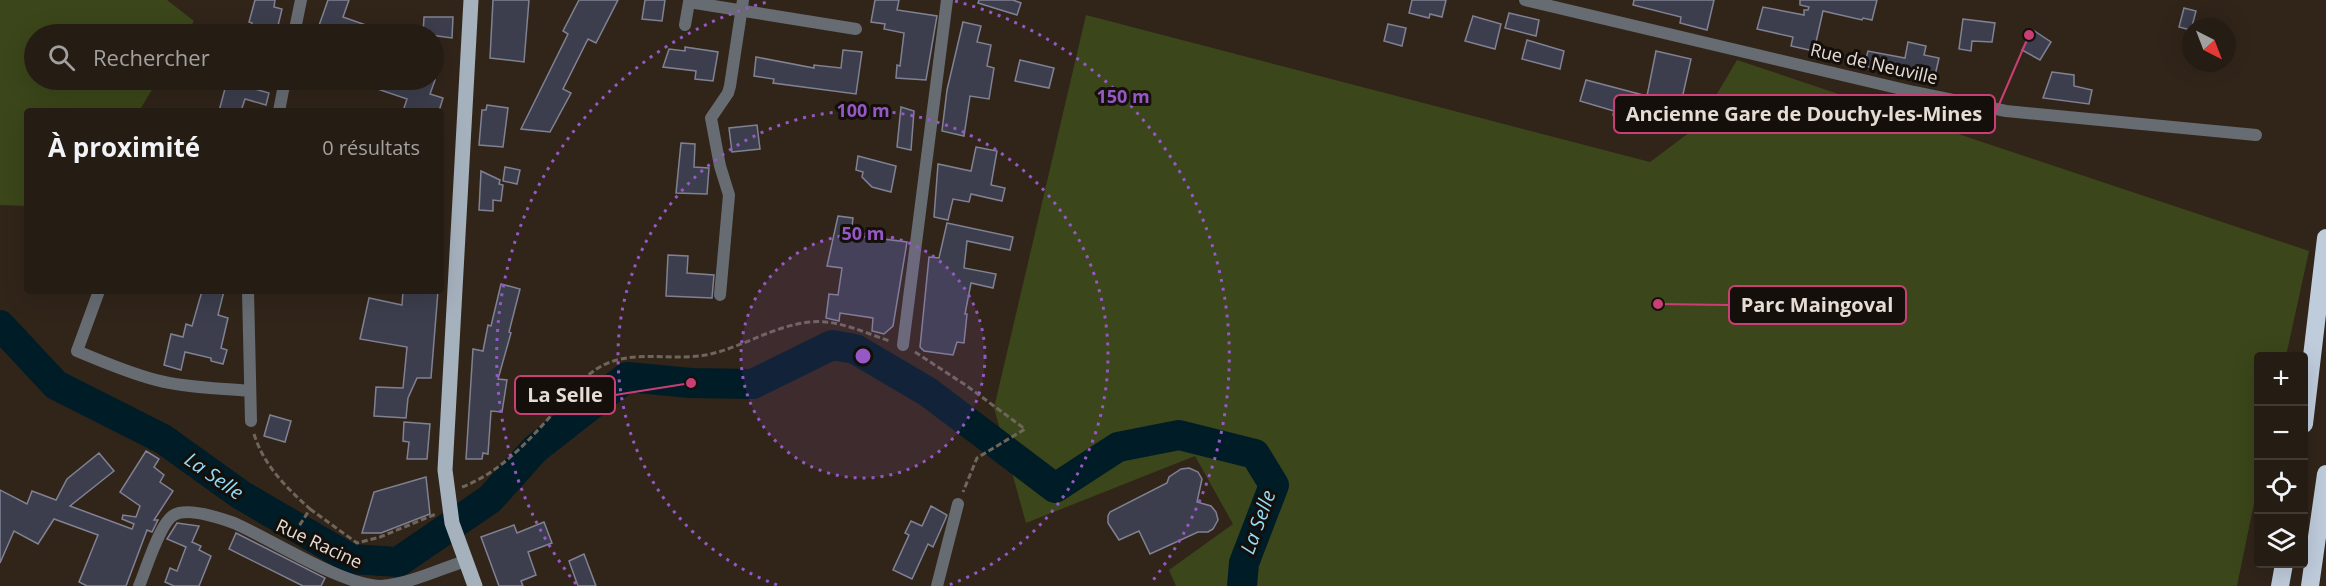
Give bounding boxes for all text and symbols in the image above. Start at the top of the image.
north arrow [2182,18,2236,72]
search box [24,24,444,90]
street label: Rue de Neuville [1808,37,1940,89]
icon: search [45,41,78,74]
text: Rechercher [93,42,210,72]
text: 150 m [1096,84,1150,108]
callout: Ancienne Gare de Douchy-les-Mines [1614,95,1995,133]
text: 100 m [836,98,890,122]
text: Ancienne Gare de Douchy-les-Mines [1626,100,1982,127]
text: À proximité [48,129,200,165]
text: 0 résultats [322,134,420,161]
text: 50 m [842,221,884,245]
callout: Parc Maingoval [1729,286,1906,324]
text: Parc Maingoval [1741,291,1893,318]
centre of rings [853,346,873,366]
map controls [2254,352,2308,568]
button: + [2254,352,2308,406]
callout: La Selle [515,376,615,414]
text: La Selle [527,381,603,408]
button: − [2254,406,2308,460]
water label: La Selle [179,446,249,506]
button: locate [2254,460,2308,514]
water label: La Selle [1234,486,1282,558]
street label: Rue Racine [272,513,366,573]
button: layers [2254,514,2308,568]

